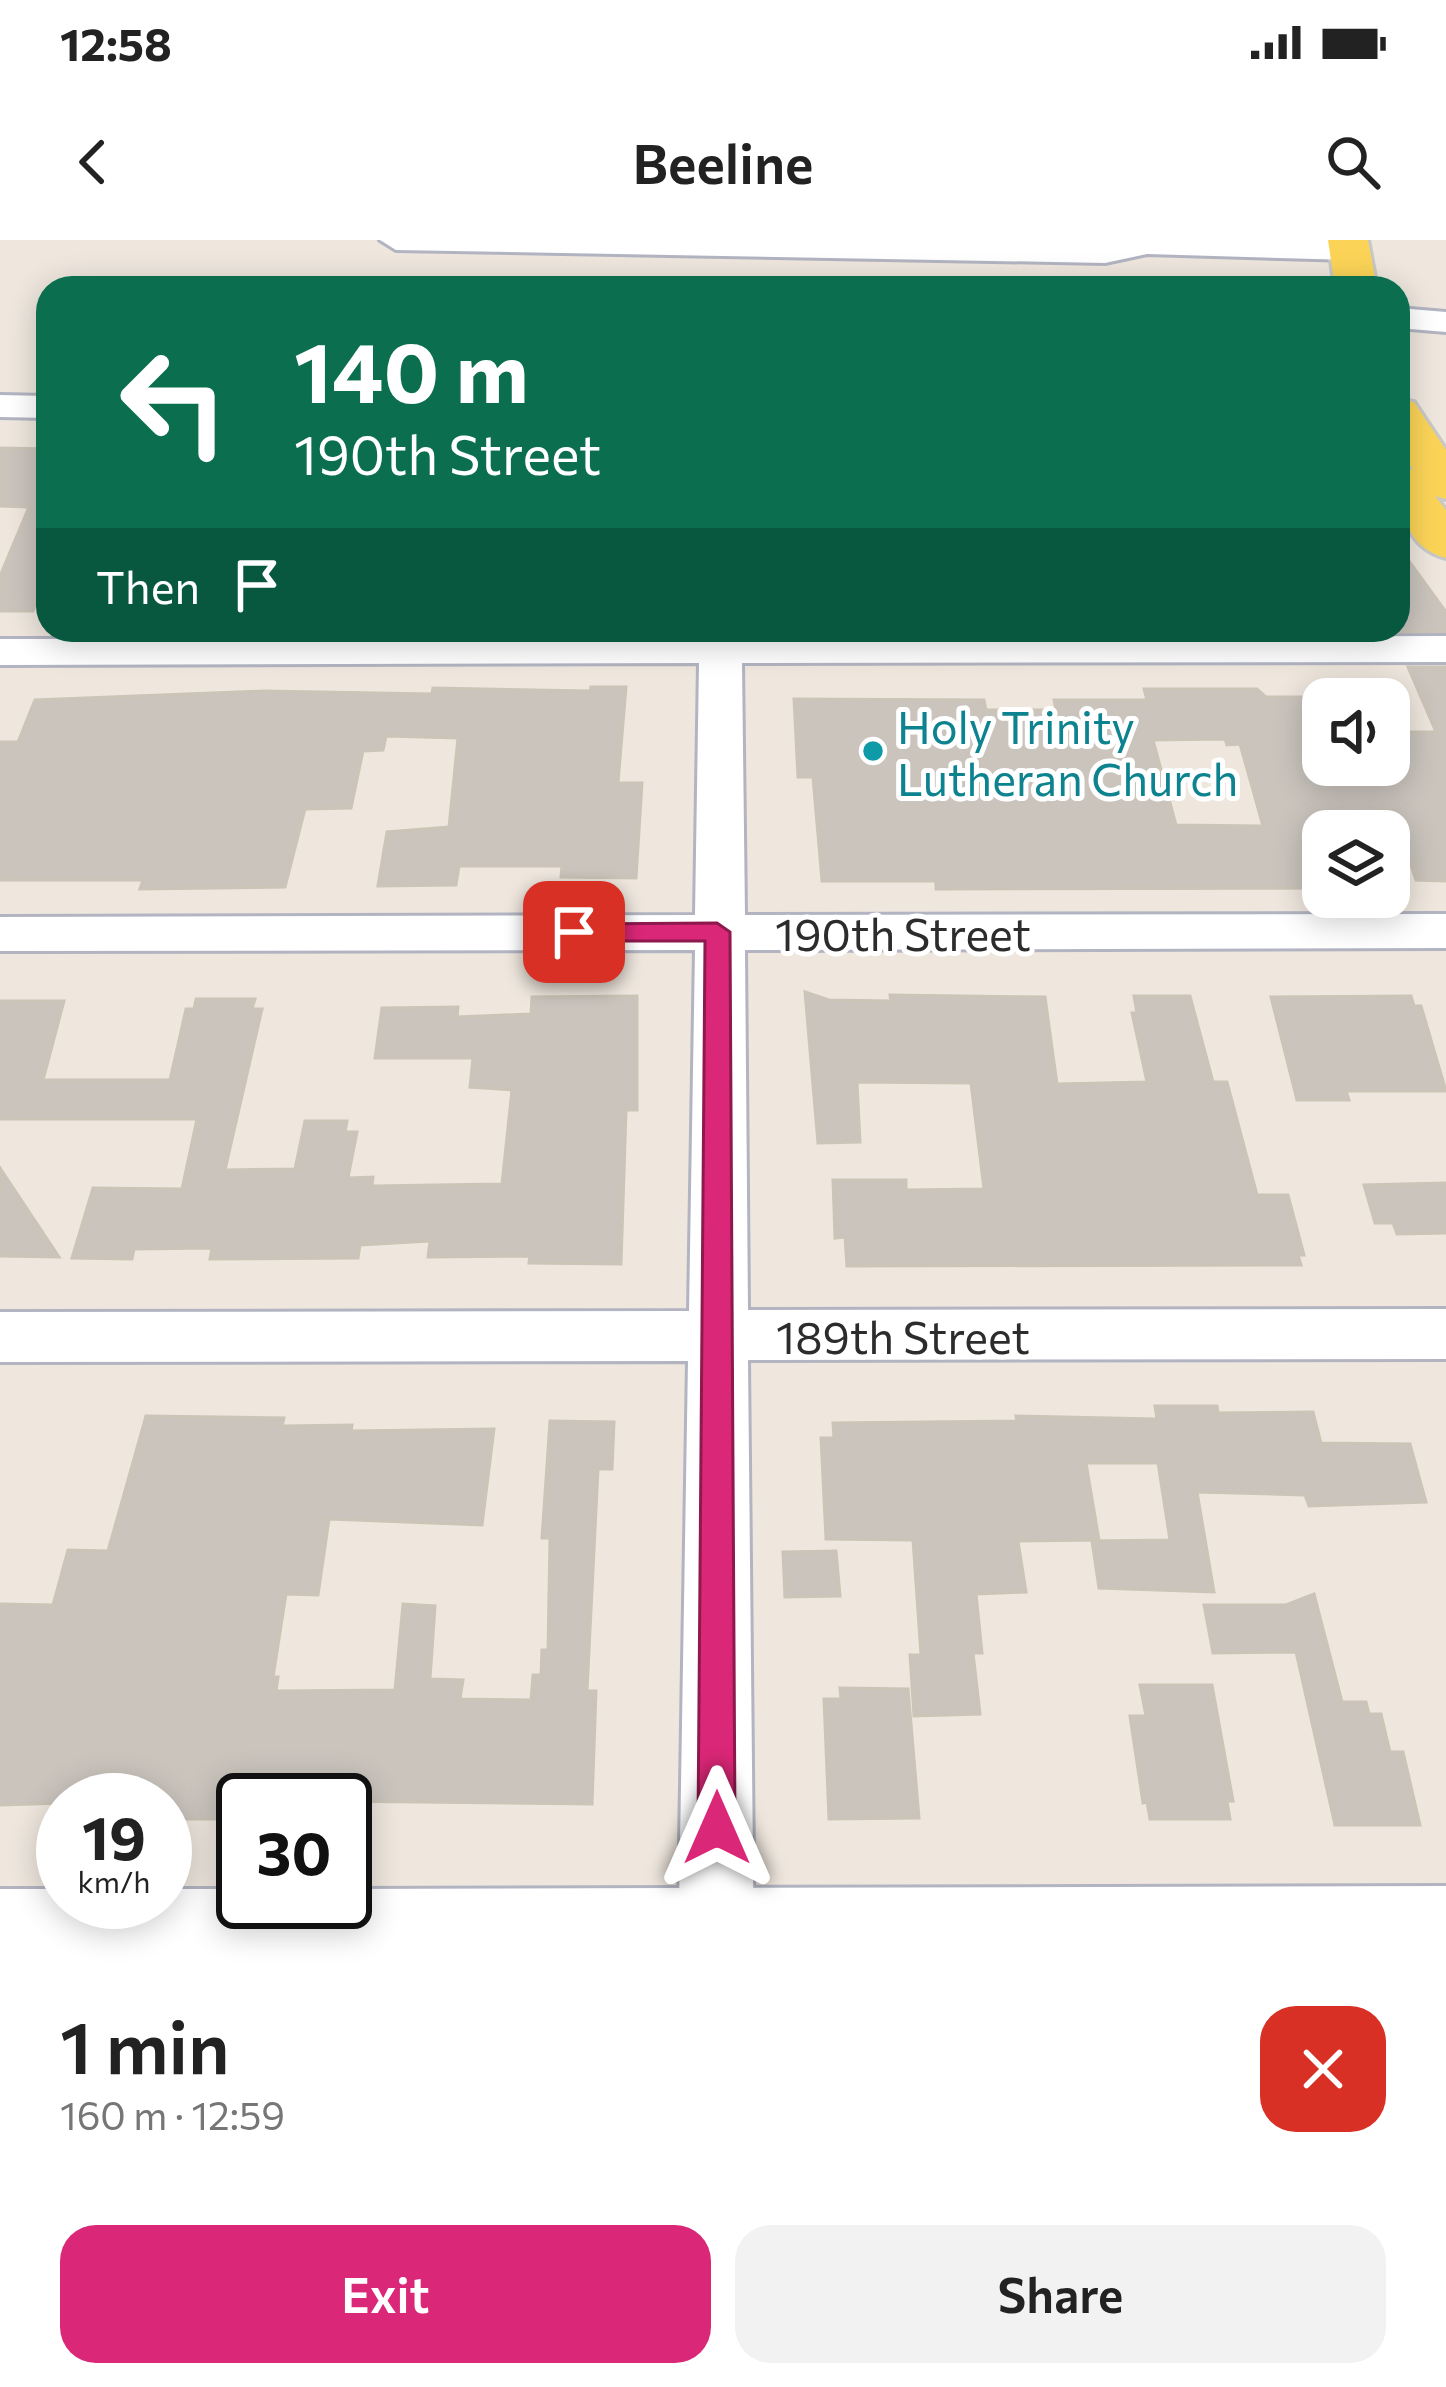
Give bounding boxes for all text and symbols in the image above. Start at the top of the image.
text: 12:58 [60,15,172,70]
icon: back [60,129,126,195]
text: Beeline [632,129,814,195]
icon: search [1320,129,1386,195]
text: 140 m [294,318,529,420]
icon: left [96,324,252,480]
text: 190th Street [294,420,601,486]
icon: arrive [224,552,290,618]
text: Then [96,558,200,613]
map controls [1302,678,1410,918]
button: sound [1302,678,1410,786]
place label: Holy Trinity Lutheran Church [897,698,1238,805]
marker: Holy Trinity Lutheran Church [860,738,886,764]
button: layers [1302,810,1410,918]
pin [523,881,625,983]
icon: arrive [541,899,607,965]
street label: 190th Street [775,905,1031,960]
street label: 189th Street [776,1308,1030,1363]
position arrow [654,1765,780,1891]
speed limit sign: 30 [216,1773,372,1929]
text: 19 [82,1799,146,1872]
text: km/h [78,1862,150,1899]
text: 1 min [60,2001,230,2089]
button: close [1260,2006,1386,2132]
text: 160 m · 12:59 [60,2090,285,2138]
button: Exit [60,2225,711,2363]
button: Share [735,2225,1386,2363]

